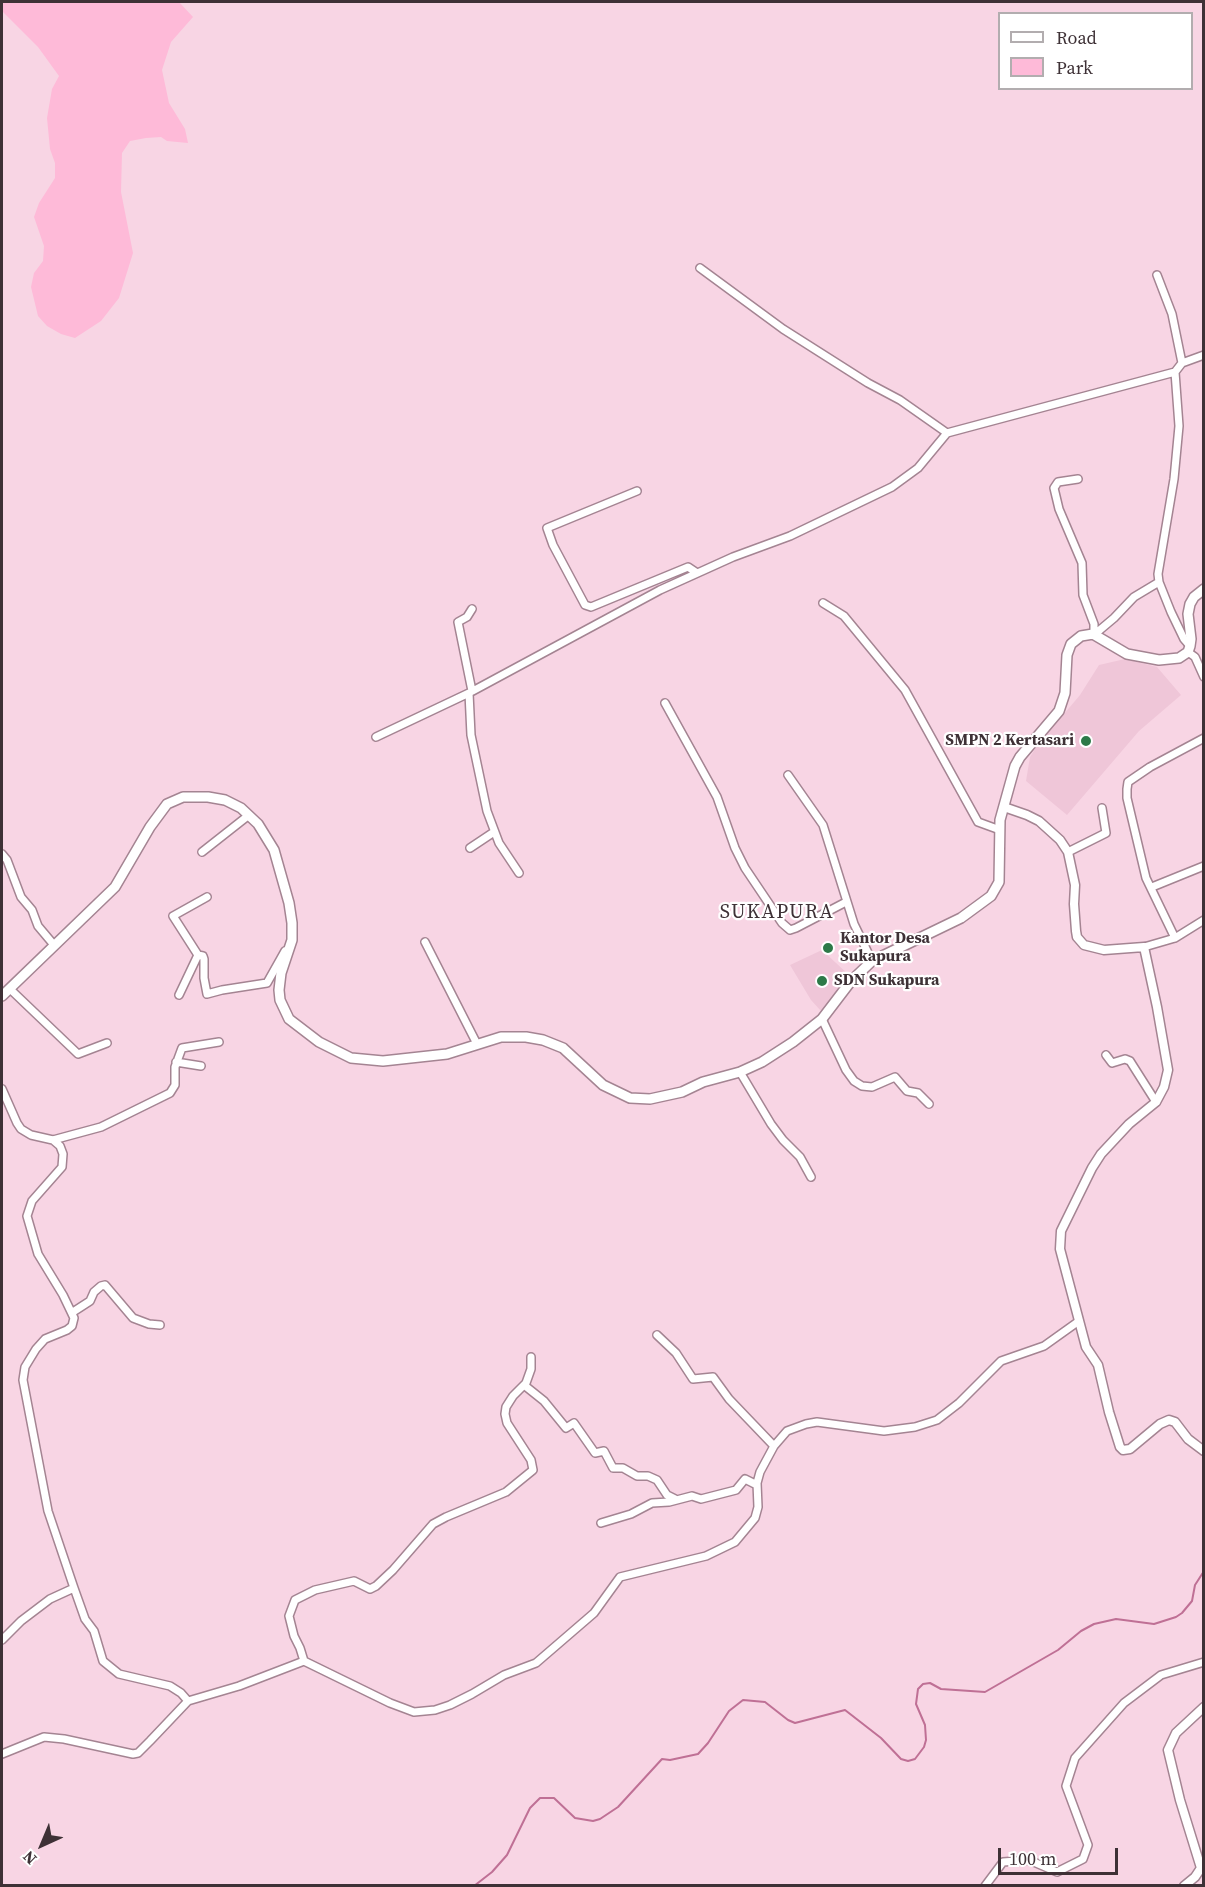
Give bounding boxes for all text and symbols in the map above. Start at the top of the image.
legend [998,12,1193,90]
text: Road [1056,25,1097,50]
text: Park [1056,55,1093,80]
place label: SMPN 2 Kertasari [945,731,1074,751]
marker: SMPN 2 Kertasari [1079,734,1093,748]
district label: SUKAPURA [720,901,834,925]
place label: Kantor Desa Sukapura [840,929,930,967]
marker: Kantor Desa Sukapura [821,941,835,955]
place label: SDN Sukapura [834,971,940,991]
marker: SDN Sukapura [815,974,829,988]
north arrow [12,1815,72,1875]
scale bar [1001,1836,1121,1874]
text: N [18,1846,41,1870]
text: 100 m [1009,1846,1056,1871]

